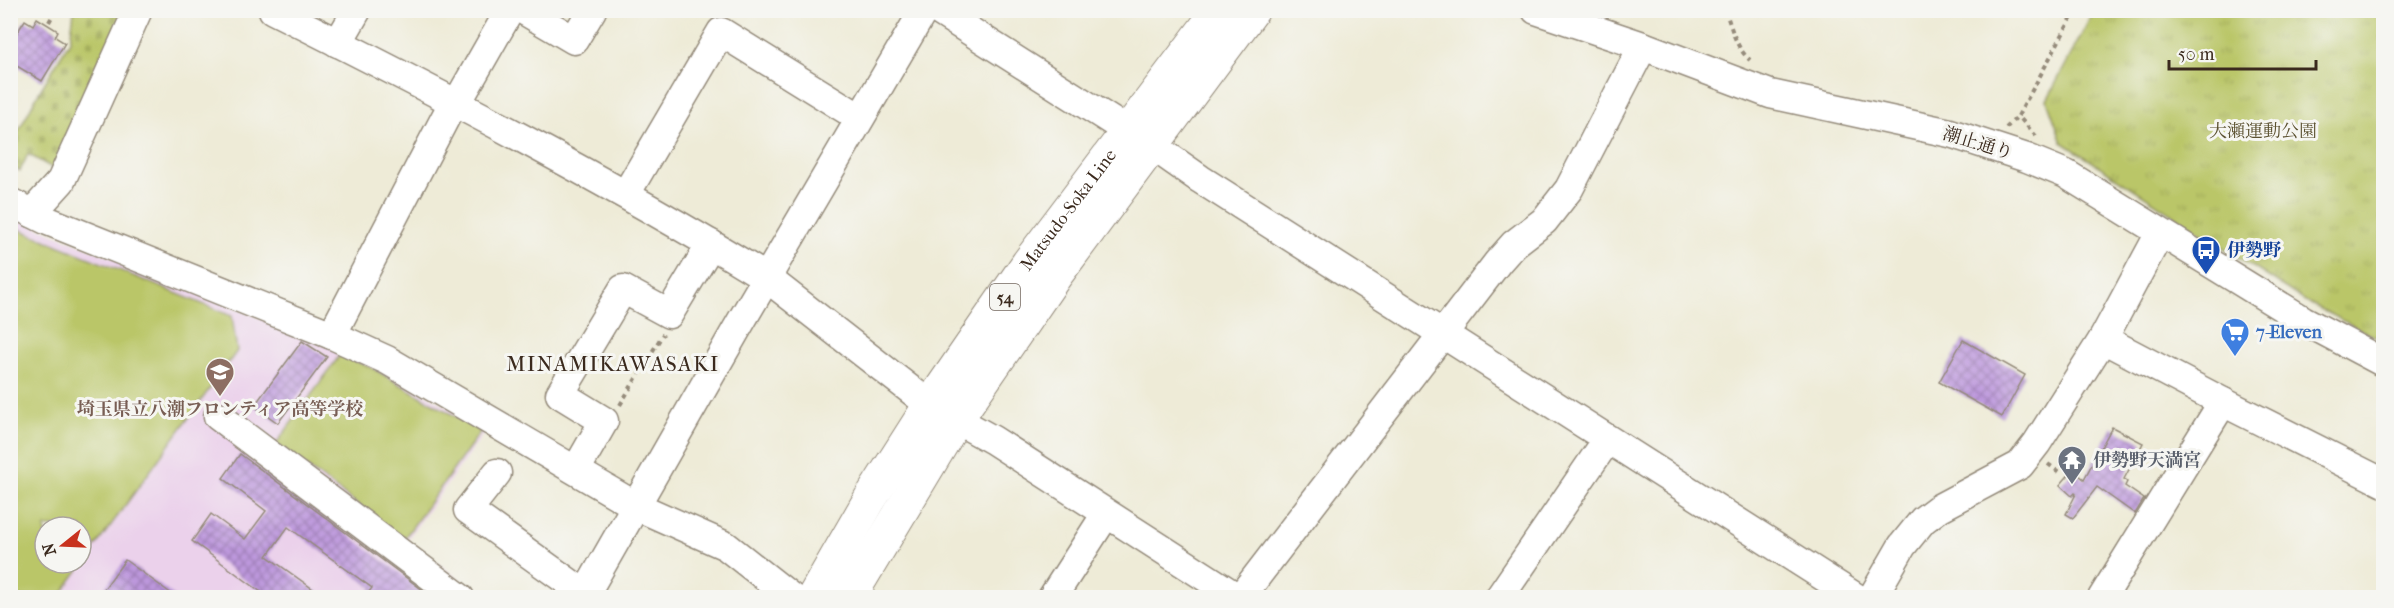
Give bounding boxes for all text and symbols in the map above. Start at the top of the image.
scale bar [2169,33,2316,71]
text: 50 m [2178,44,2215,65]
park label: 大瀬運動公園 [2209,121,2317,142]
street label: 潮止通り [1940,123,2015,164]
street label: Matsudo-Soka Line [1016,145,1121,275]
bus stop icon: 伊勢野 [2190,234,2222,276]
place label: 伊勢野 [2227,240,2282,261]
road number: 54 [990,284,1020,310]
supermarket icon: 7-Eleven [2219,316,2251,358]
place label: 7-Eleven [2255,322,2322,343]
district label: MINAMIKAWASAKI [506,352,720,376]
school or university icon: 埼玉県立八潮フロンティア高等学校 [204,356,236,398]
place label: 埼玉県立八潮フロンティア高等学校 [77,399,363,420]
temple icon: 伊勢野天満宮 [2056,444,2088,486]
place label: 伊勢野天満宮 [2093,450,2201,471]
north arrow [33,515,93,575]
text: N [38,540,60,558]

